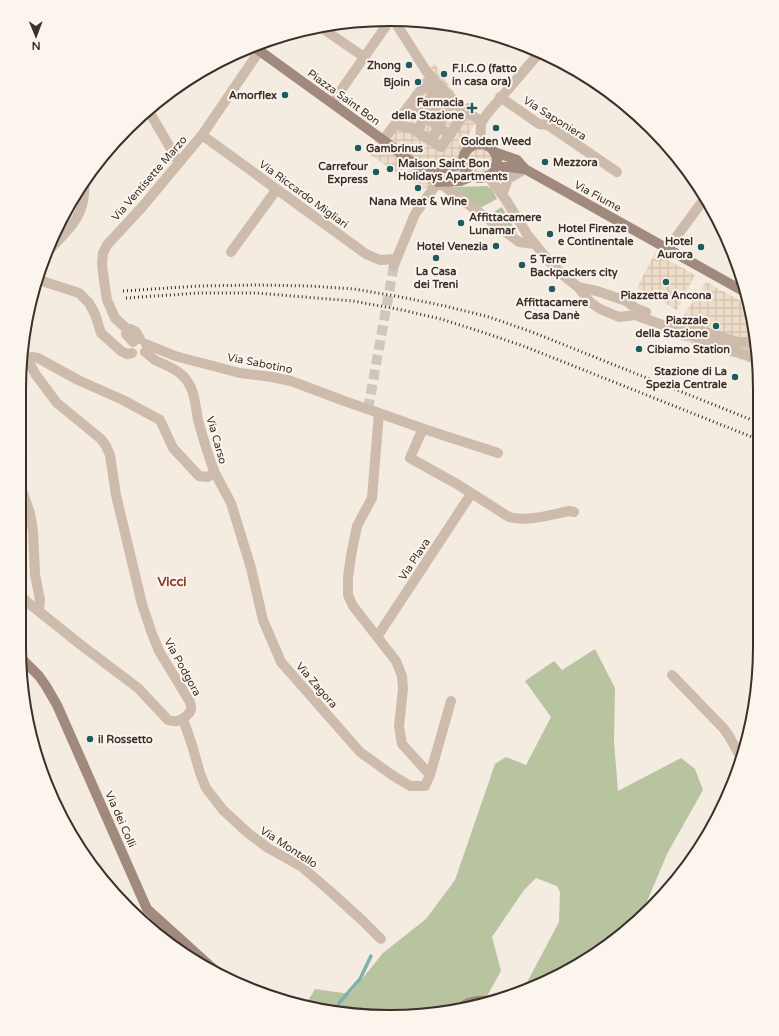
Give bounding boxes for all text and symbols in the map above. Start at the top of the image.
north arrow [16,16,56,56]
text: N [32,39,41,52]
place label: Zhong [367,59,401,73]
marker: Zhong [404,60,414,70]
place label: F.I.C.O (fatto in casa ora) [452,62,517,88]
street label: Piazza Saint Bon [305,67,383,128]
marker: F.I.C.O (fatto in casa ora) [439,69,449,79]
place label: Bjoin [384,76,410,90]
marker: Bjoin [413,77,423,87]
place label: Amorflex [229,89,277,102]
marker: Amorflex [280,90,290,100]
street label: Via Saponiera [521,94,589,143]
place label: Farmacia della Stazione [392,96,465,122]
marker: Farmacia della Stazione [467,103,477,113]
marker: Golden Weed [491,123,501,133]
street label: Via Ventisette Marzo [109,133,190,223]
place label: Golden Weed [461,135,531,148]
place label: Gambrinus [366,142,424,155]
marker: Gambrinus [353,143,363,153]
place label: Mezzora [553,156,598,169]
place label: Maison Saint Bon Holidays Apartments [398,157,508,184]
marker: Mezzora [540,157,550,167]
street label: Via Riccardo Migliari [257,158,351,231]
place label: Carrefour Express [318,160,369,187]
marker: Maison Saint Bon Holidays Apartments [385,164,395,174]
marker: Carrefour Express [371,167,381,177]
street label: Via Fiume [572,178,623,215]
marker: Nana Meat & Wine [413,183,423,193]
place label: Nana Meat & Wine [369,195,468,208]
place label: Affittacamere Lunamar [469,211,542,237]
marker: Affittacamere Lunamar [456,218,466,228]
place label: Hotel Firenze e Continentale [558,222,634,248]
marker: Hotel Firenze e Continentale [545,229,555,239]
place label: Hotel Aurora [657,235,693,261]
place label: Hotel Venezia [417,240,488,253]
marker: Hotel Venezia [491,241,501,251]
marker: Hotel Aurora [696,242,706,252]
marker: La Casa dei Treni [431,253,441,263]
place label: 5 Terre Backpackers city [530,253,618,280]
marker: 5 Terre Backpackers city [517,260,527,270]
place label: La Casa dei Treni [414,265,459,291]
marker: Piazzetta Ancona [661,277,671,287]
marker: Affittacamere Casa Danè [547,284,557,294]
place label: Piazzetta Ancona [620,289,712,302]
place label: Affittacamere Casa Danè [516,296,589,322]
place label: Piazzale della Stazione [636,314,709,340]
marker: Piazzale della Stazione [711,321,721,331]
place label: Cibiamo Station [647,343,730,356]
marker: Cibiamo Station [634,344,644,354]
street label: Via Sabotino [226,351,294,376]
place label: Stazione di La Spezia Centrale [646,365,728,392]
marker: Stazione di La Spezia Centrale [730,372,740,382]
street label: Via Carso [203,415,230,466]
street label: Via Plava [396,536,433,583]
district label: Vicci [157,574,187,590]
street label: Via Podgora [161,636,204,698]
street label: Via Zagora [293,660,340,711]
place label: il Rossetto [98,733,153,746]
marker: il Rossetto [85,734,95,744]
street label: Via dei Colli [102,789,139,849]
street label: Via Montello [258,824,320,871]

